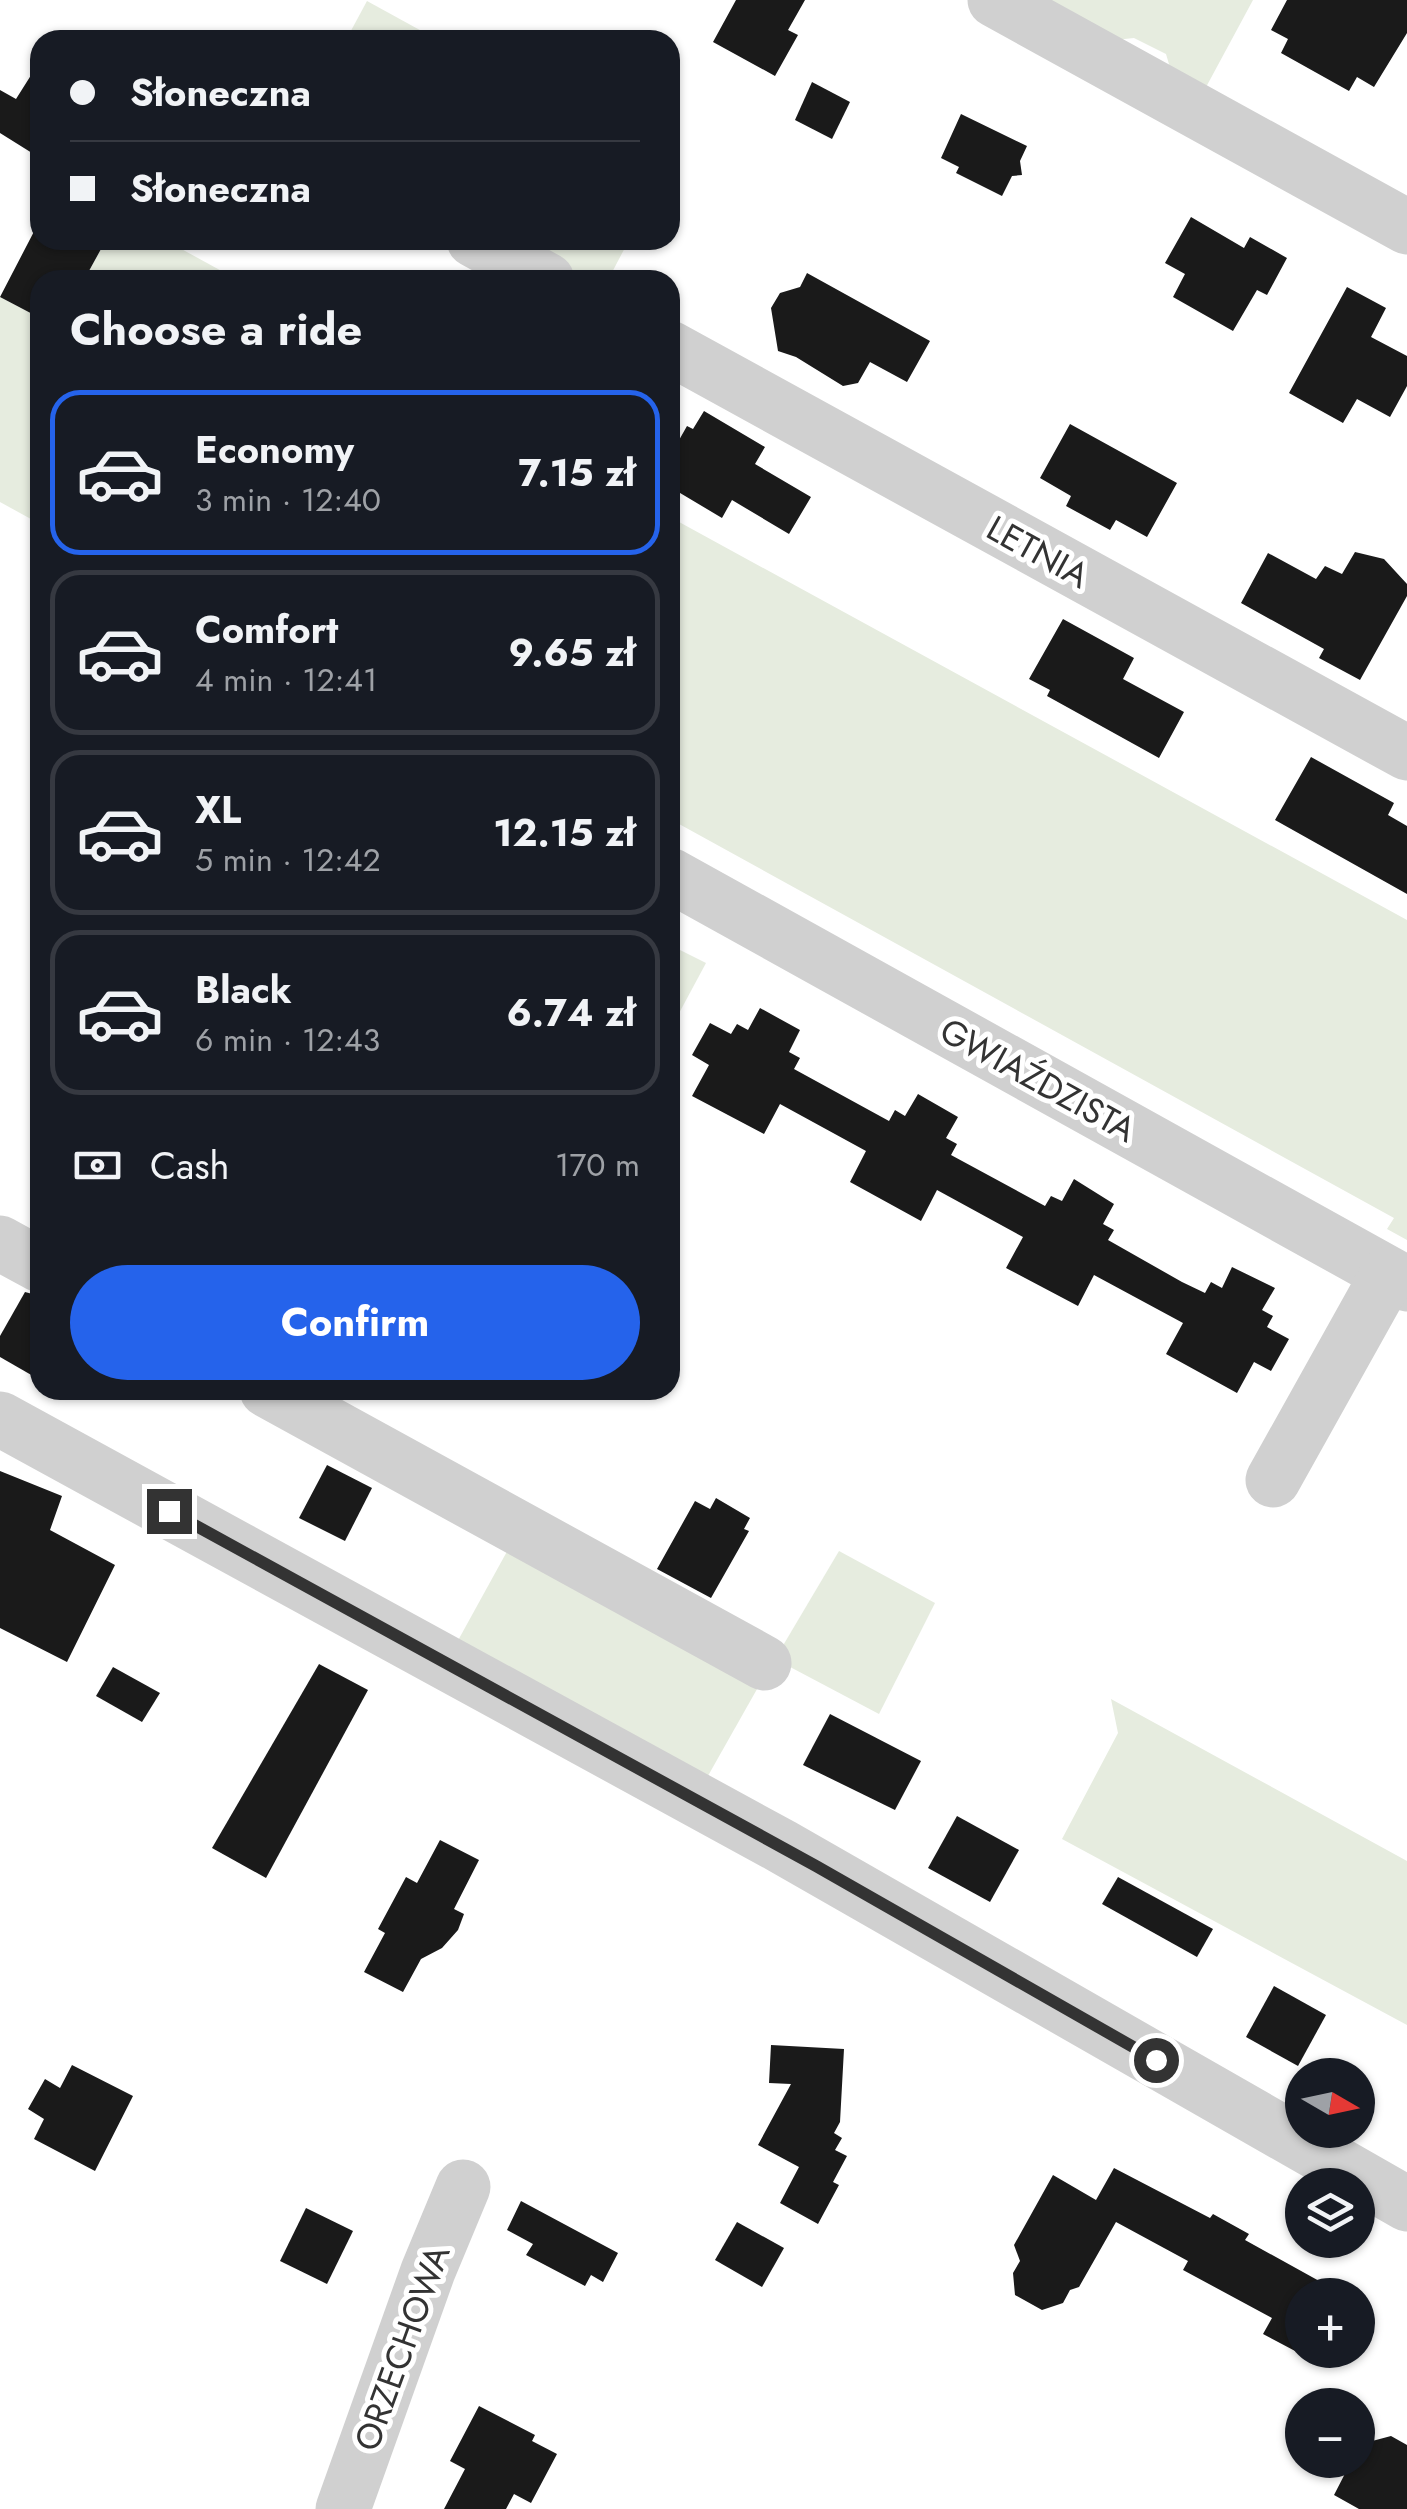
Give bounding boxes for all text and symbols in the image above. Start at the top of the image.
text: Słoneczna [130,65,311,120]
text: Słoneczna [130,161,311,216]
text: Choose a ride [70,297,362,362]
text: Economy [195,422,354,477]
icon: car [75,428,165,518]
text: 7.15 zł [518,445,635,500]
text: 3 min · 12:40 [195,477,381,523]
street label: LETNIA [978,503,1098,601]
text: Comfort [195,602,338,657]
icon: car [75,608,165,698]
text: 9.65 zł [509,625,635,680]
text: 4 min · 12:41 [195,657,377,703]
text: XL [195,782,241,837]
icon: car [75,788,165,878]
text: 12.15 zł [493,805,635,860]
text: 5 min · 12:42 [195,837,381,883]
text: Black [195,962,292,1017]
icon: car [75,968,165,1058]
text: 6.74 zł [506,985,635,1040]
street label: GWIAŹDZISTA [931,1006,1145,1154]
text: 6 min · 12:43 [195,1017,380,1063]
icon: cash [70,1138,125,1193]
text: Cash [150,1138,230,1193]
text: 170 m [555,1142,640,1188]
button: Confirm [70,1265,640,1380]
route end [147,1489,192,1534]
route start [1134,2038,1179,2083]
north arrow [1285,2058,1375,2148]
map controls [1285,2058,1375,2478]
button: layers [1285,2168,1375,2258]
street label: ORZECHOWA [342,2238,462,2458]
button: + [1285,2278,1375,2368]
button: − [1285,2388,1375,2478]

